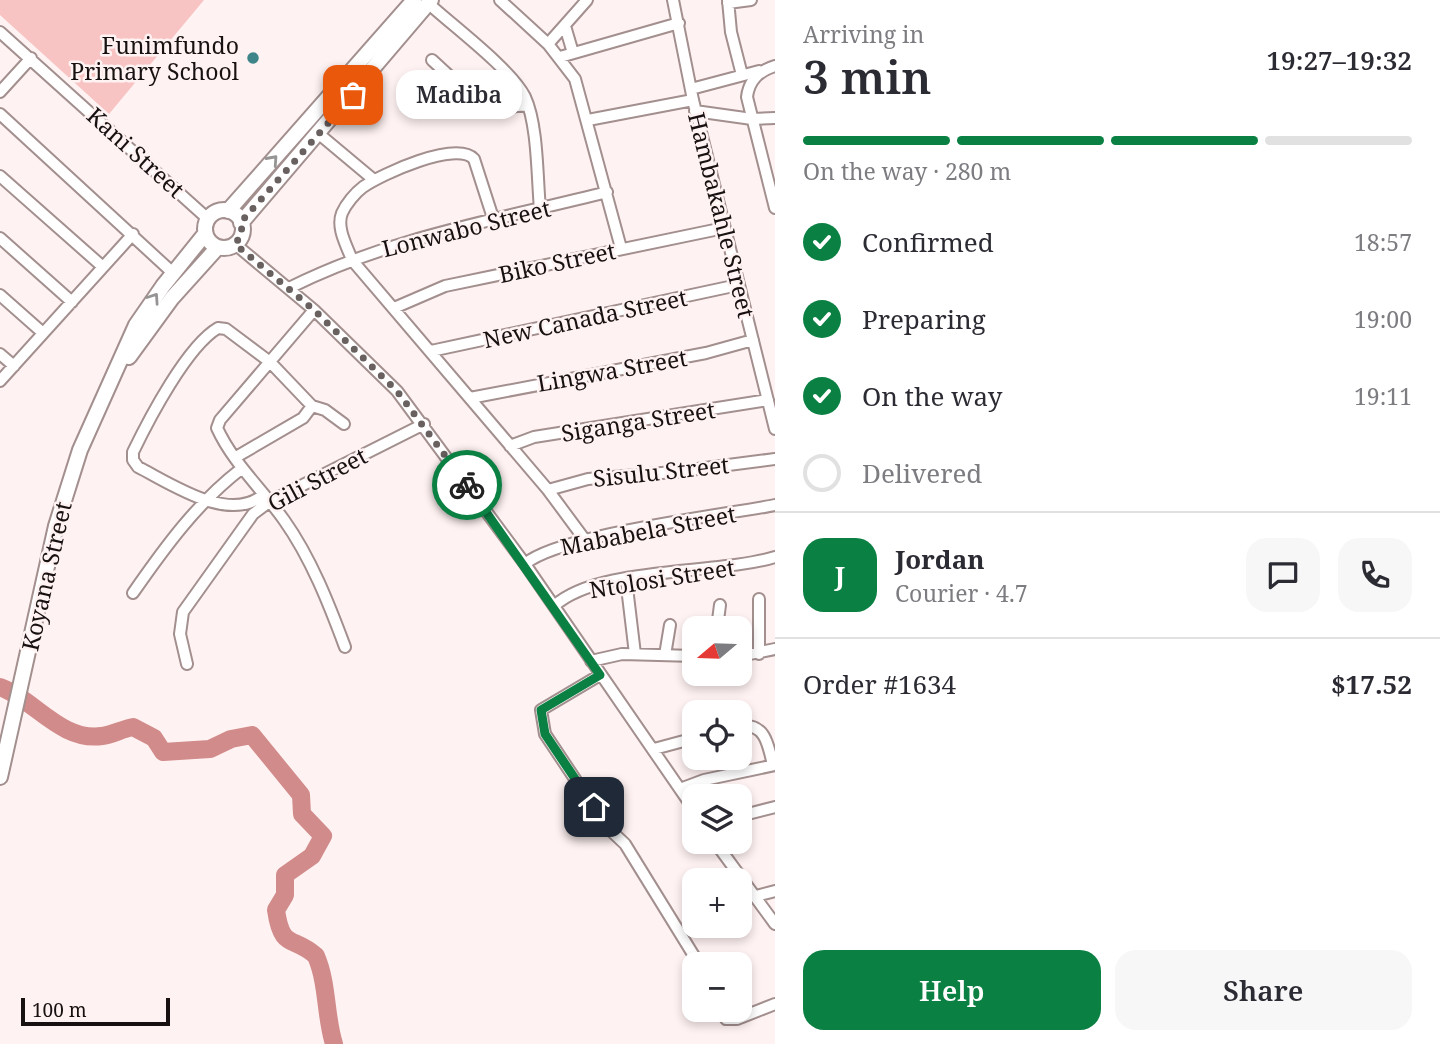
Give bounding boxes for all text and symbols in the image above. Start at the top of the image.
text: Arriving in [803,18,924,50]
place label: Funimfundo Primary School [70,29,239,87]
text: 19:27–19:32 [1266,42,1412,78]
text: 3 min [803,45,931,107]
marker: Funimfundo Primary School [245,50,261,66]
pin [323,65,383,125]
callout: Madiba [395,70,521,119]
icon: bag [334,76,372,114]
text: Madiba [416,78,502,110]
street label: Kani Street [80,100,192,204]
street label: Hambakahle Street [681,109,763,321]
one-way arrow [265,155,278,168]
text: On the way · 280 m [803,155,1011,187]
street label: Lonwabo Street [378,192,554,264]
icon: check [803,223,841,261]
text: Confirmed [862,224,994,260]
text: 18:57 [1354,226,1412,258]
street label: Biko Street [496,234,618,290]
street label: New Canada Street [480,281,690,355]
one-way arrow [146,293,158,306]
icon: check [803,300,841,338]
text: Preparing [862,301,986,337]
text: 19:00 [1354,303,1412,335]
street label: Lingwa Street [534,341,690,399]
icon: check [803,377,841,415]
text: On the way [862,378,1002,414]
text: 19:11 [1354,380,1412,412]
street label: Siganga Street [559,393,717,449]
street label: Gili Street [262,439,372,519]
street label: Sisulu Street [591,448,731,494]
courier [432,450,502,520]
text: Delivered [862,455,982,491]
icon: bike [448,466,486,504]
street label: Mababela Street [557,497,739,563]
street label: Koyana Street [13,498,79,654]
button: chat [1246,538,1320,612]
button: phone [1338,538,1412,612]
text: Jordan [895,541,985,577]
street label: Ntolosi Street [587,551,737,605]
text: J [835,557,845,593]
text: Courier · 4.7 [895,577,1028,609]
north arrow [682,616,752,686]
map controls [682,616,752,1022]
text: Order #1634 [803,666,956,702]
text: $17.52 [1331,666,1412,702]
button: locate [682,700,752,770]
pin [564,777,624,837]
button: layers [682,784,752,854]
icon: home [575,788,613,826]
button: + [682,868,752,938]
button: Help [803,950,1101,1030]
button: Share [1115,950,1412,1030]
button: − [682,952,752,1022]
scale bar [21,995,170,1027]
text: 100 m [32,997,87,1023]

